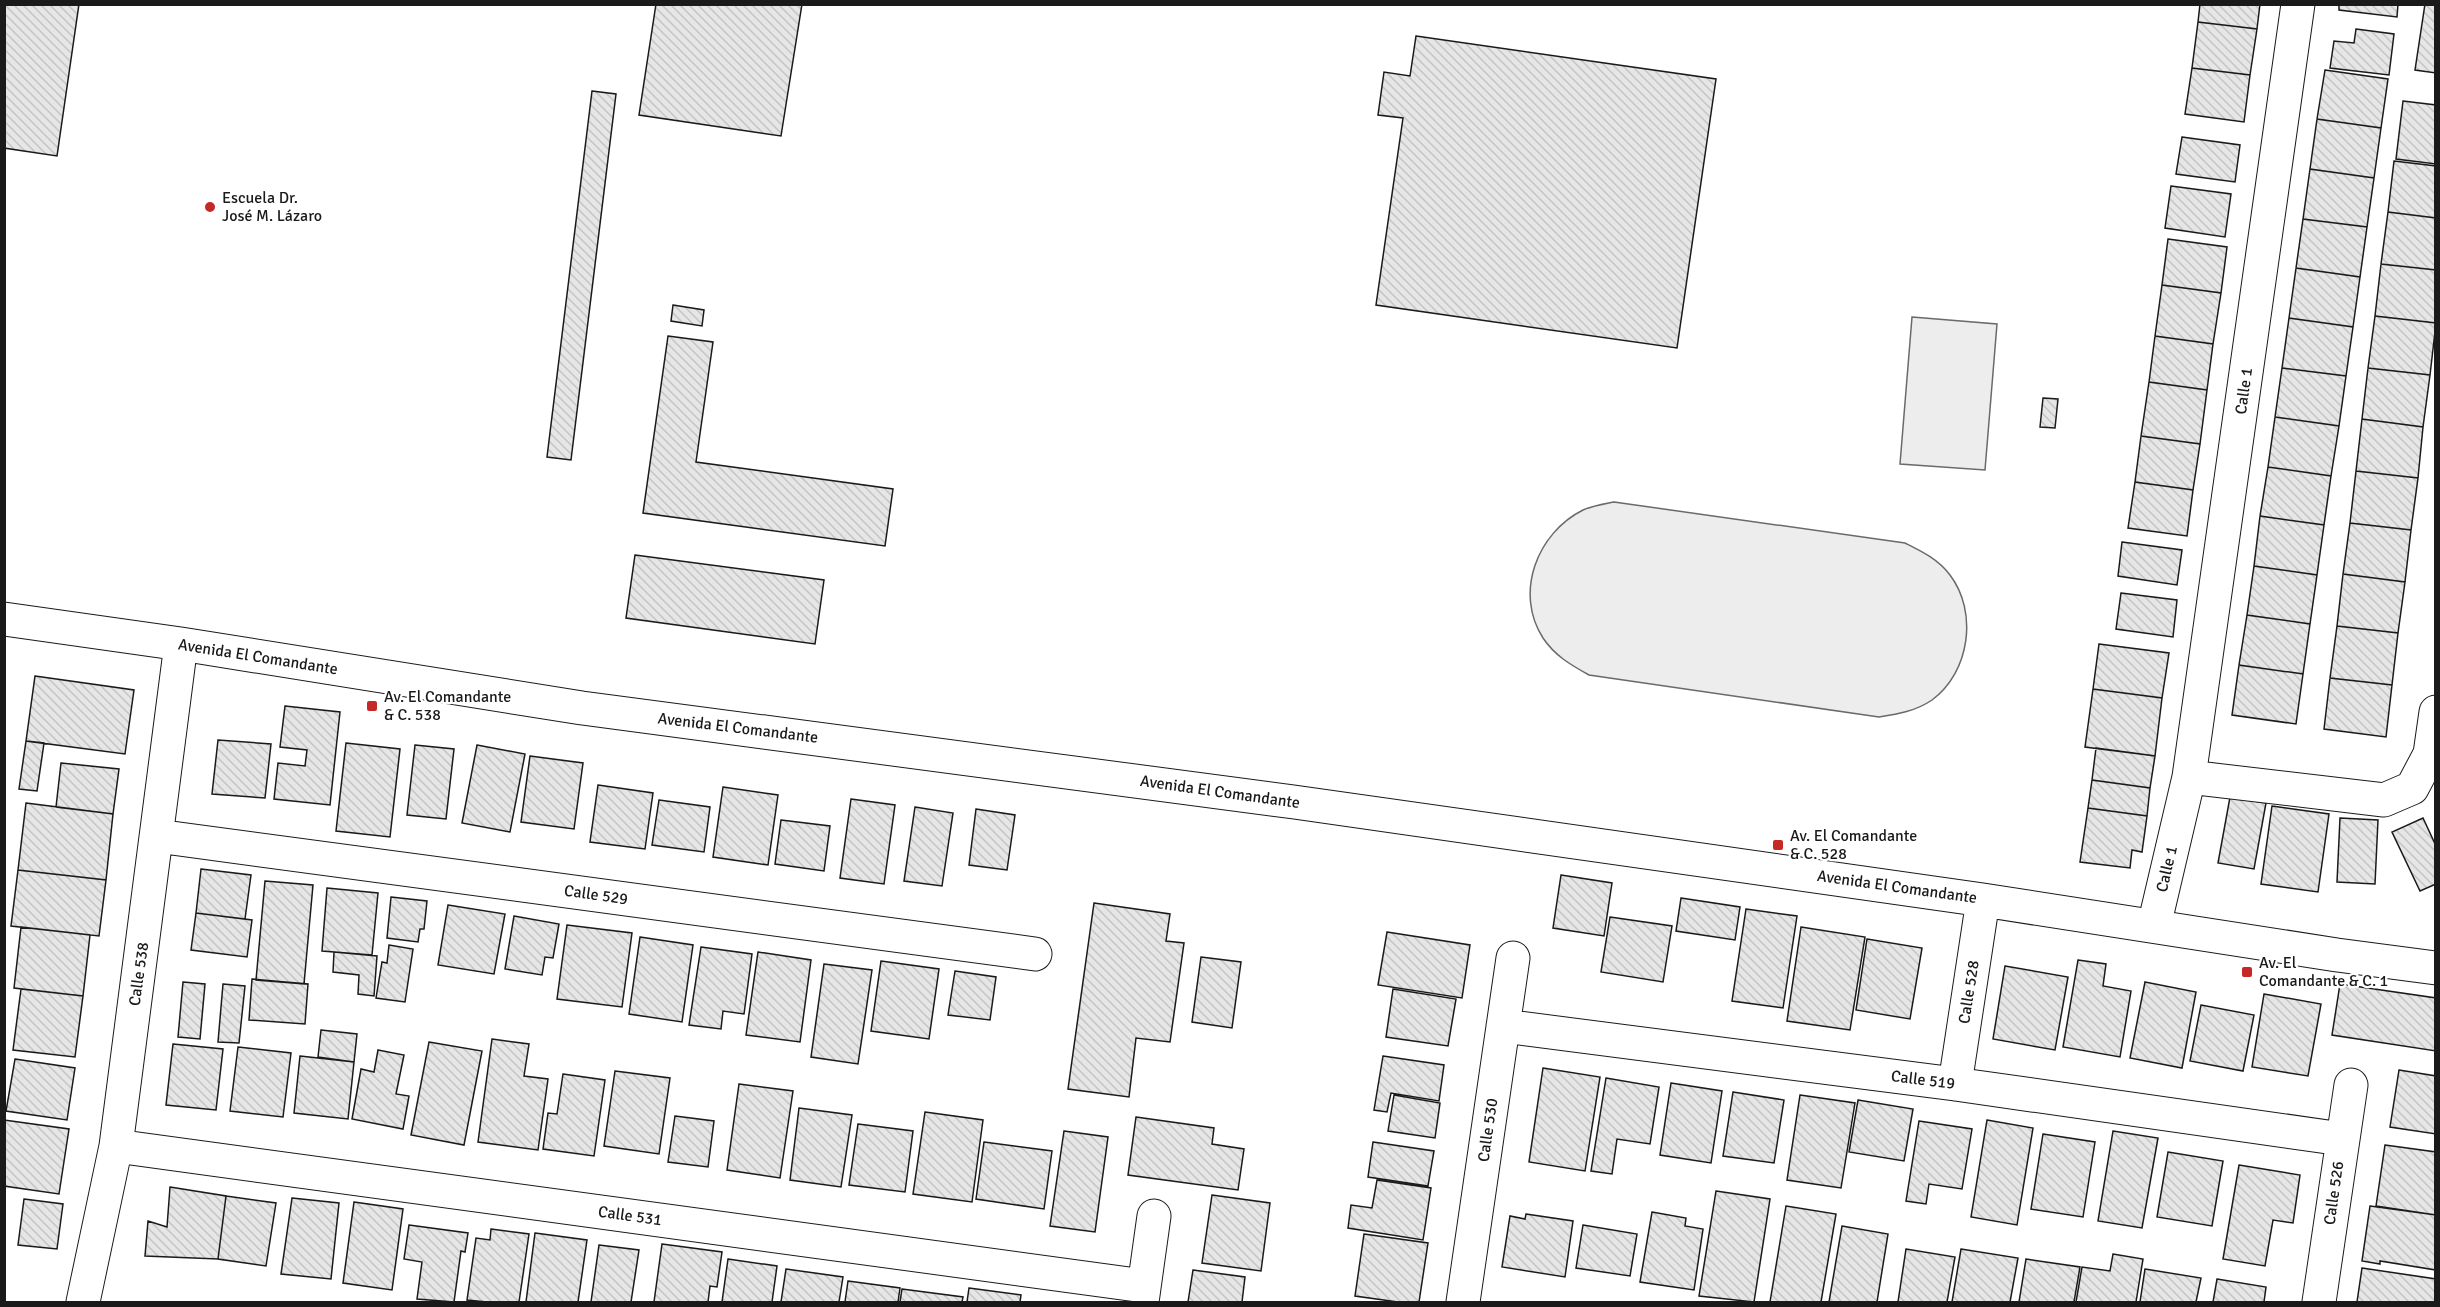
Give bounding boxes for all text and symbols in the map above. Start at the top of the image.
place label: Escuela Dr. José M. Lázaro [222,188,322,226]
marker: Escuela Dr. José M. Lázaro [203,200,217,214]
street label: Calle 1 [2231,366,2257,416]
street label: Avenida El Comandante [177,635,339,679]
place label: Av. El Comandante & C. 538 [384,687,511,725]
marker: Av. El Comandante & C. 538 [365,699,379,713]
street label: Avenida El Comandante [657,708,819,748]
street label: Avenida El Comandante [1139,771,1301,813]
place label: Av. El Comandante & C. 528 [1790,826,1917,864]
marker: Av. El Comandante & C. 528 [1771,838,1785,852]
street label: Calle 1 [2152,844,2182,894]
street label: Avenida El Comandante [1816,866,1978,908]
street label: Calle 529 [563,881,629,909]
street label: Calle 538 [125,941,153,1007]
place label: Av. El Comandante & C. 1 [2259,953,2388,991]
street label: Calle 528 [1954,959,1984,1025]
marker: Av. El Comandante & C. 1 [2240,965,2254,979]
street label: Calle 519 [1890,1066,1956,1094]
street label: Calle 530 [1474,1097,1502,1163]
street label: Calle 526 [2320,1160,2348,1226]
street label: Calle 531 [597,1202,663,1230]

